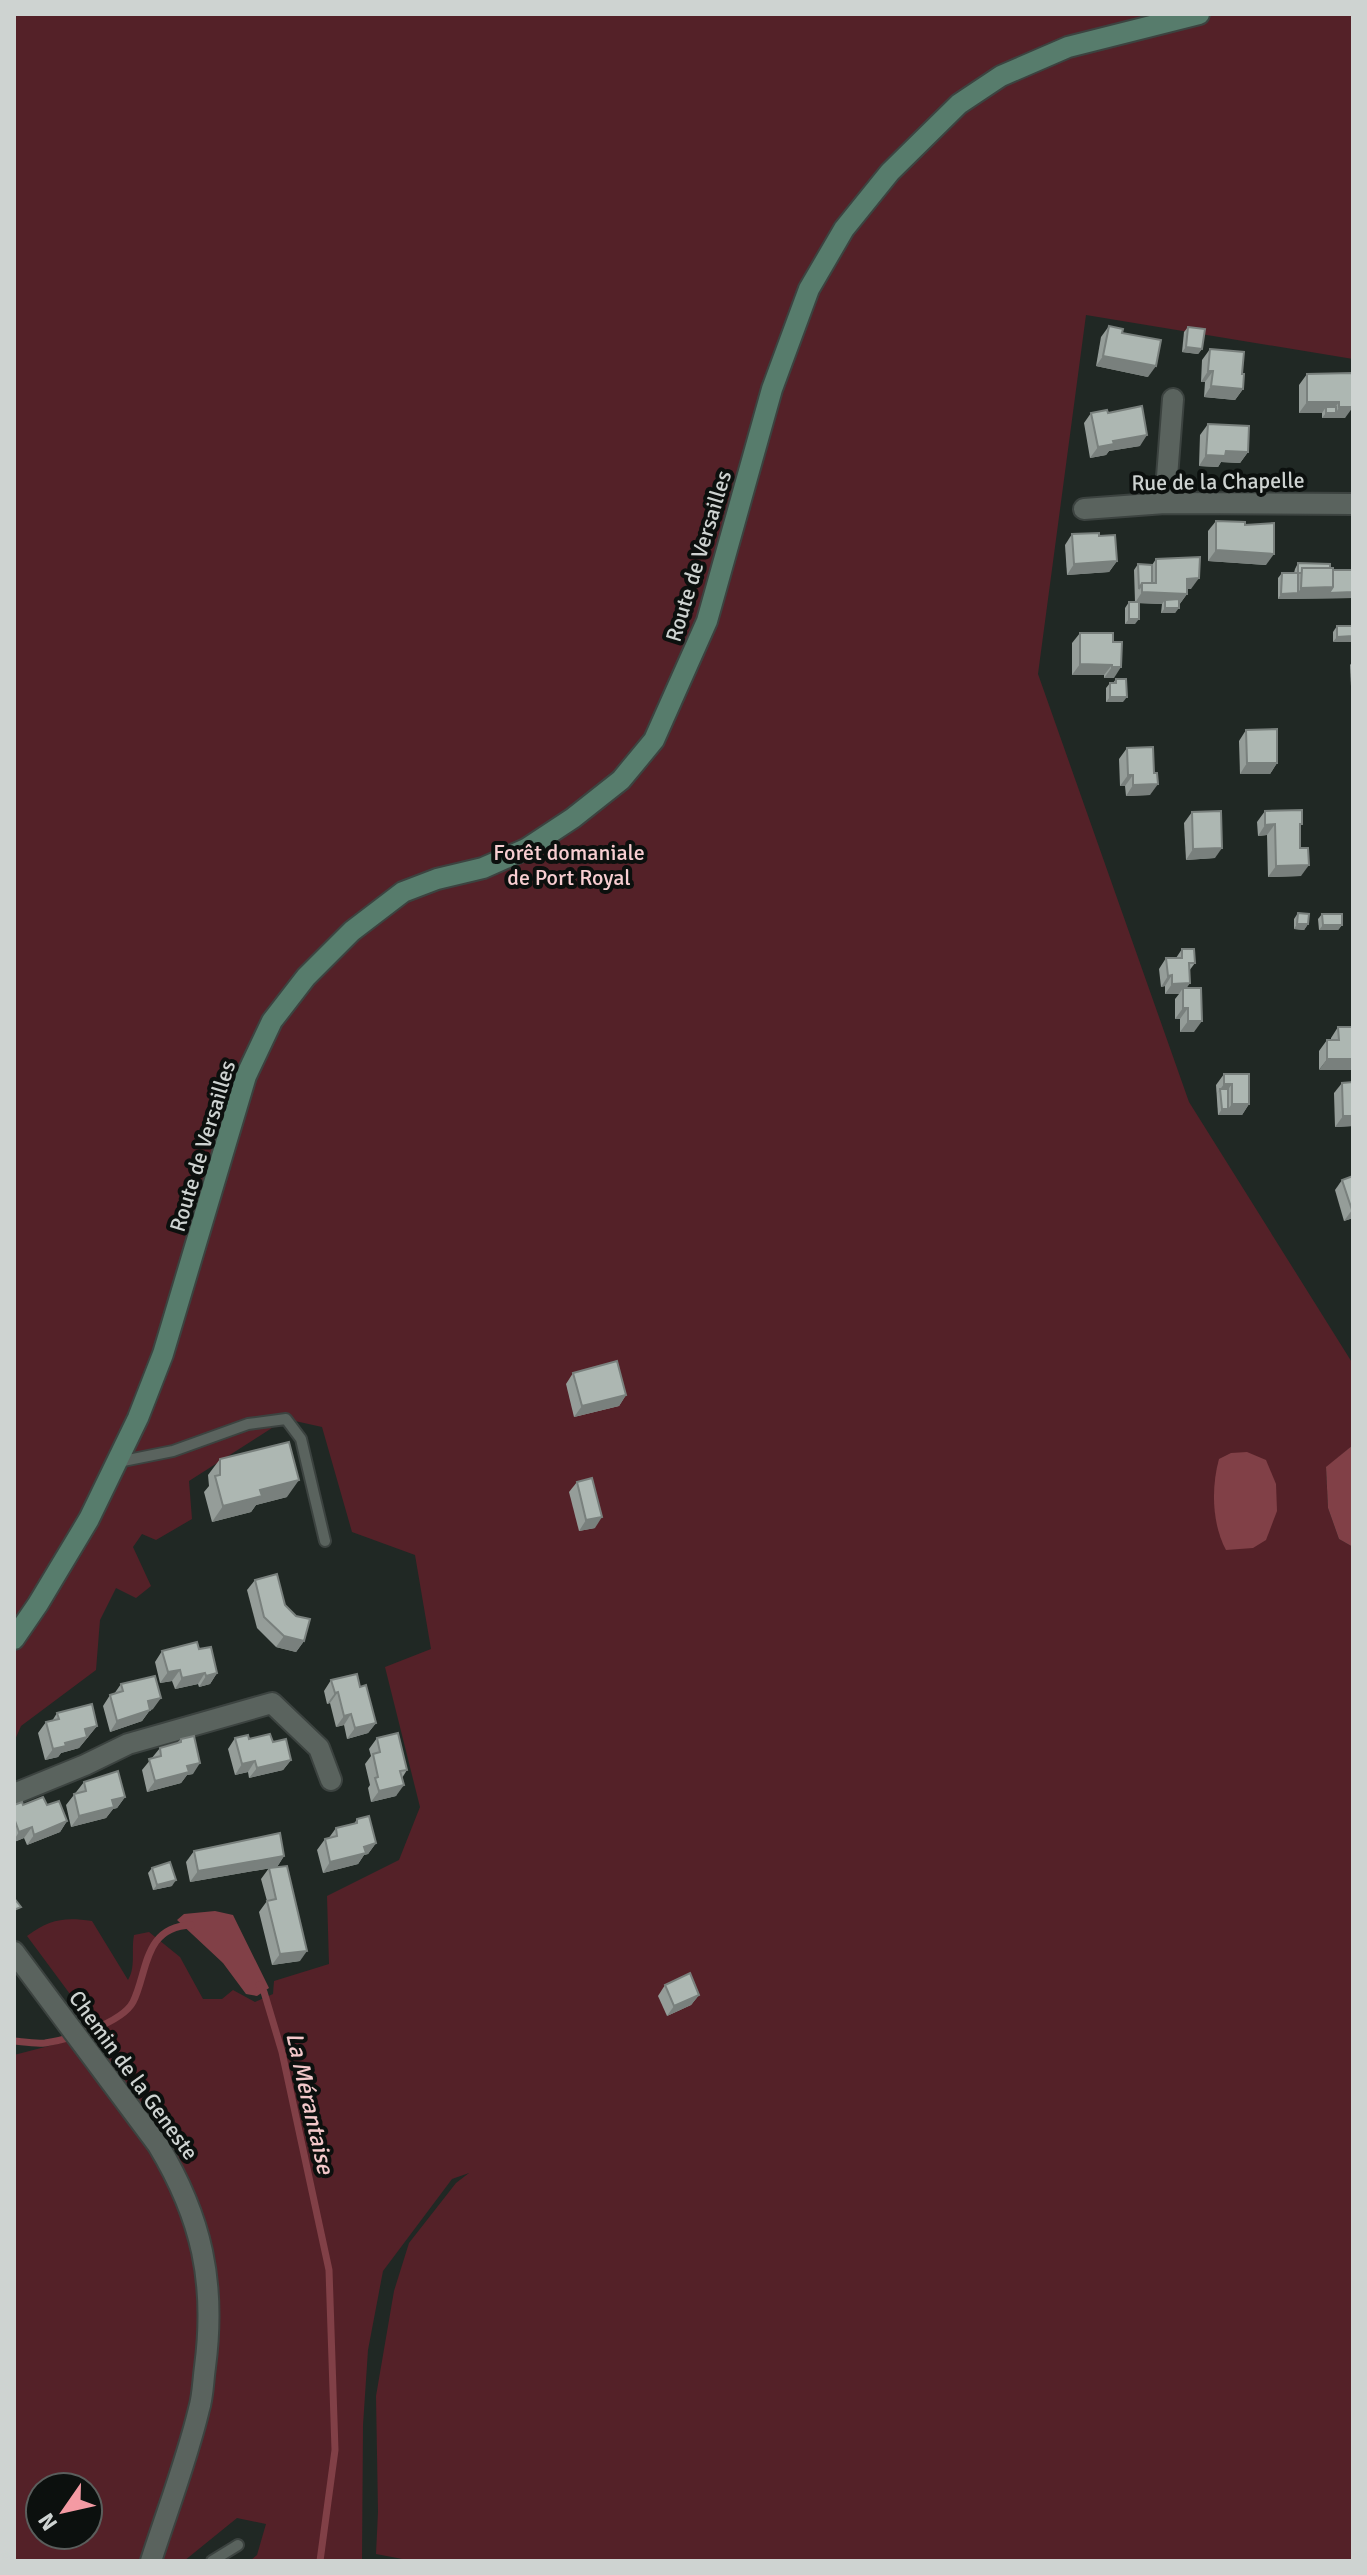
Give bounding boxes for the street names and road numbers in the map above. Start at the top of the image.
street label: Rue de la Chapelle [1131,466,1305,497]
street label: Route de Versailles [660,467,737,645]
street label: Route de Versailles [164,1057,241,1235]
street label: Chemin de la Geneste [63,1985,204,2165]

